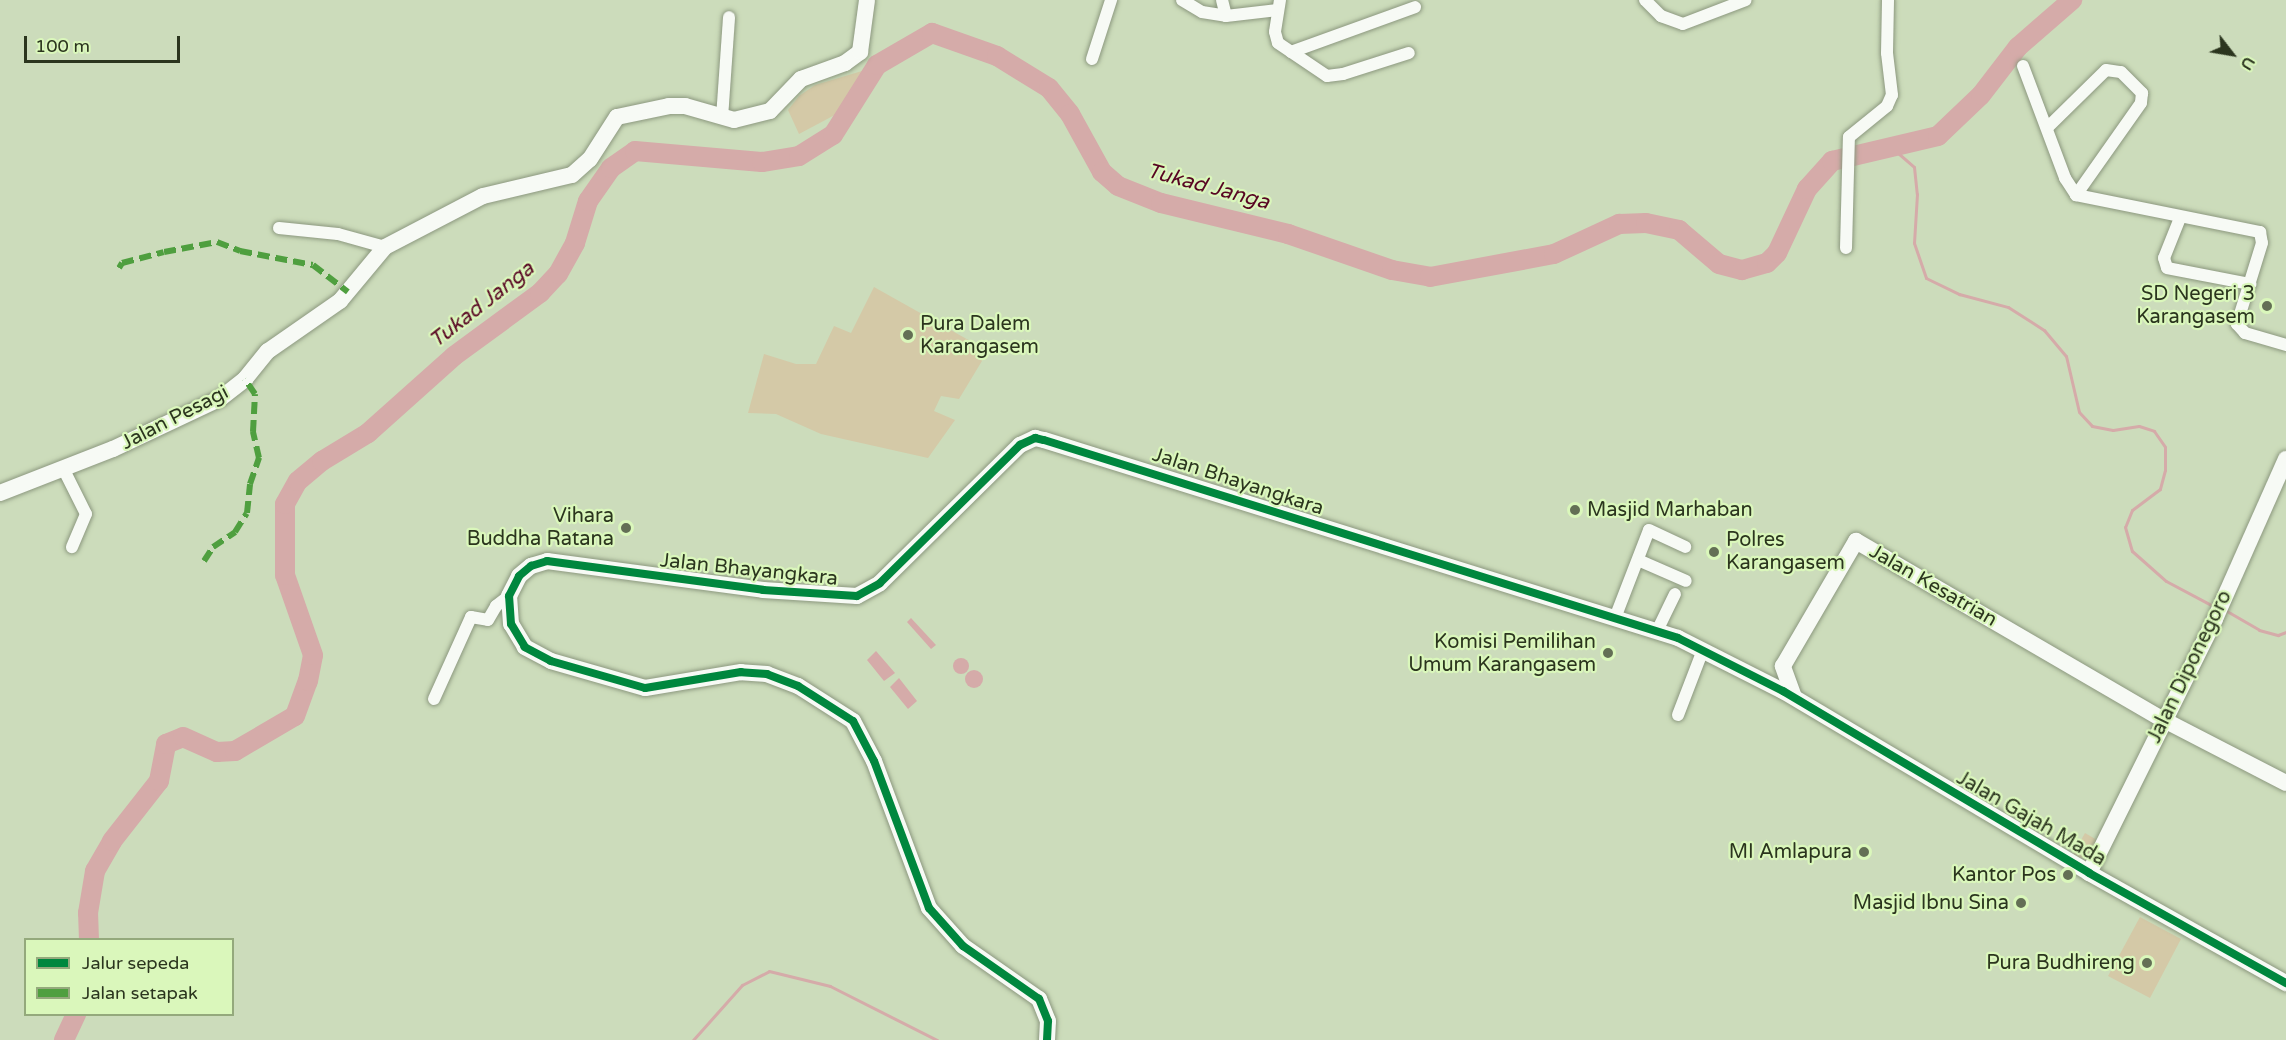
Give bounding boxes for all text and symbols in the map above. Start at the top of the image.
scale bar [27,24,183,62]
north arrow [2202,24,2262,84]
text: 100 m [35,35,90,57]
text: U [2236,53,2259,74]
water label: Tukad Janga [1144,159,1272,215]
water label: Tukad Janga [425,256,539,354]
place label: SD Negeri 3 Karangasem [2136,282,2255,329]
marker: SD Negeri 3 Karangasem [2260,299,2274,313]
place label: Pura Dalem Karangasem [920,312,1039,359]
marker: Pura Dalem Karangasem [901,328,915,342]
street label: Jalan Pesagi [117,381,233,455]
street label: Jalan Bhayangkara [1149,443,1327,521]
place label: Masjid Marhaban [1587,498,1753,522]
marker: Masjid Marhaban [1568,503,1582,517]
place label: Vihara Buddha Ratana [467,504,614,551]
marker: Vihara Buddha Ratana [619,521,633,535]
place label: Polres Karangasem [1726,528,1845,575]
street label: Jalan Kesatrian [1865,540,2001,632]
marker: Polres Karangasem [1707,545,1721,559]
street label: Jalan Bhayangkara [659,549,839,591]
street label: Jalan Diponegoro [2143,587,2237,747]
place label: Komisi Pemilihan Umum Karangasem [1408,630,1596,677]
marker: Komisi Pemilihan Umum Karangasem [1601,646,1615,660]
street label: Jalan Gajah Mada [1952,766,2110,872]
place label: MI Amlapura [1729,840,1852,864]
marker: MI Amlapura [1857,845,1871,859]
place label: Kantor Pos [1952,863,2056,887]
marker: Kantor Pos [2061,868,2075,882]
place label: Masjid Ibnu Sina [1853,891,2009,915]
marker: Masjid Ibnu Sina [2014,896,2028,910]
legend [24,938,234,1016]
place label: Pura Budhireng [1986,951,2135,975]
text: Jalur sepeda [82,952,189,974]
marker: Pura Budhireng [2140,956,2154,970]
text: Jalan setapak [82,982,198,1004]

